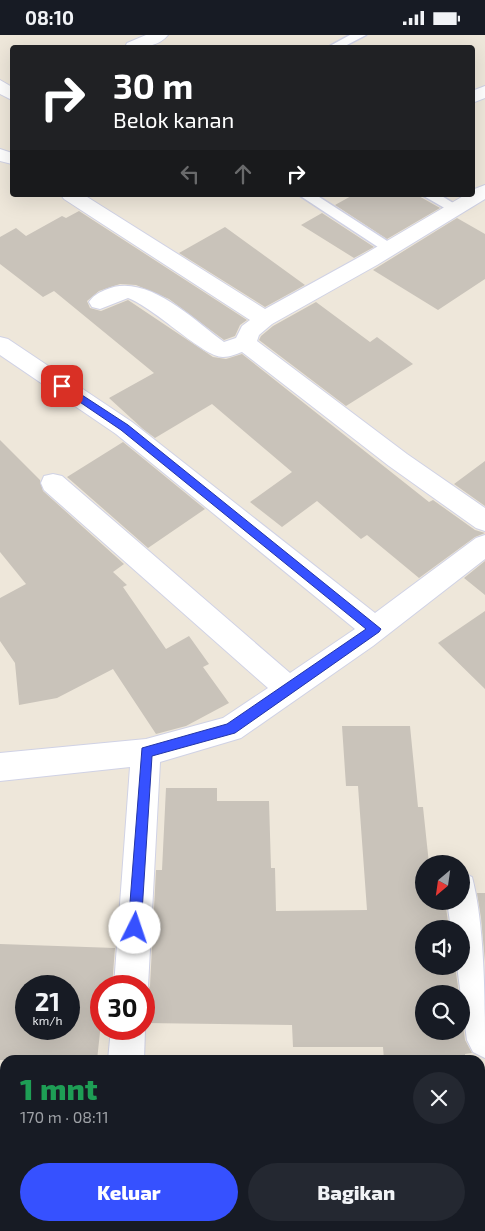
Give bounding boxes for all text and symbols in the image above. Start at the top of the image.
text: 08:10 [25,6,74,29]
text: 30 m [113,64,193,106]
icon: right [30,65,95,130]
text: Belok kanan [113,106,234,132]
icon: left [176,160,204,188]
icon: ahead [229,160,257,188]
icon: right [282,160,310,188]
pin [41,365,83,407]
icon: arrive [48,372,76,400]
north arrow [415,855,470,910]
map controls [415,855,470,1040]
position arrow [108,901,160,953]
button: sound [415,920,470,975]
speed limit sign: 30 [90,975,155,1040]
button: search [415,985,470,1040]
text: 21 [35,986,60,1016]
text: km/h [33,1013,62,1027]
text: 1 mnt [20,1070,98,1106]
button: close [413,1072,465,1124]
text: 170 m · 08:11 [20,1107,109,1126]
button: Keluar [20,1163,238,1221]
button: Bagikan [248,1163,465,1221]

